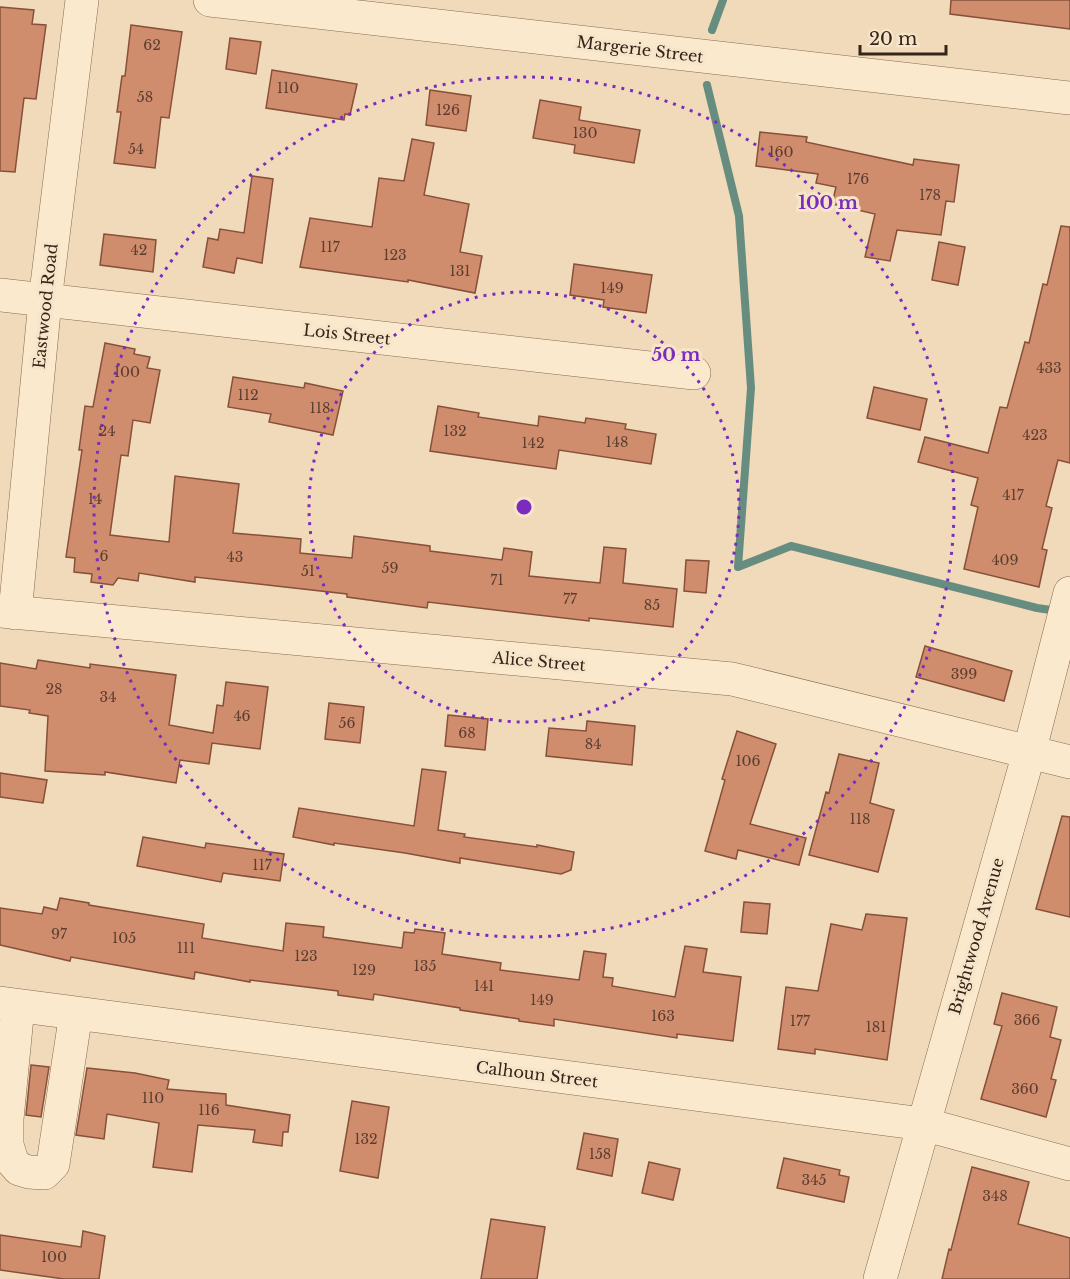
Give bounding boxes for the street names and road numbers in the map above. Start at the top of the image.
street label: Margerie Street [575,31,705,67]
street label: Eastwood Road [28,242,62,370]
street label: Lois Street [302,319,392,349]
street label: Alice Street [491,647,586,675]
street label: Brightwood Avenue [944,855,1008,1017]
street label: Calhoun Street [475,1057,599,1091]

